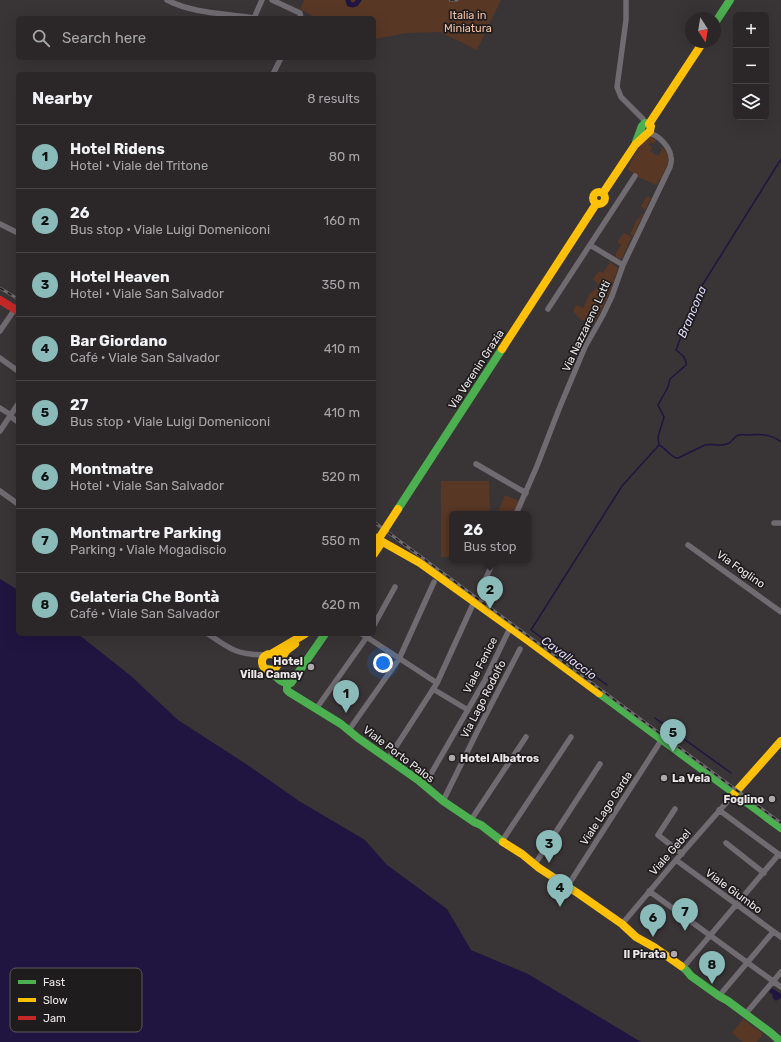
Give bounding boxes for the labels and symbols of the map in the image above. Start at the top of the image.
park label: Italia in Miniatura [444,9,492,35]
north arrow [685,12,721,48]
street label: Via Nazzareno Lotti [560,279,613,374]
water label: Brancona [675,284,709,340]
street label: Via Verenin Grazia [446,327,507,411]
street label: Via Foglino [714,548,767,591]
pin: 2 [477,576,503,609]
water label: Cavallaccio [539,633,599,683]
street label: Viale Fenice [461,635,500,696]
your location [373,653,393,673]
place label: Hotel Villa Camay [240,655,303,681]
street label: Via Lago Rodolfo [458,658,509,740]
marker: Hotel Villa Camay [306,662,316,672]
pin: 1 [333,680,359,713]
pin: 5 [660,719,686,752]
street label: Viale Porto Palos [361,723,437,786]
place label: Hotel Albatros [460,752,539,765]
marker: Hotel Albatros [447,753,457,763]
street label: Viale Lago Garda [578,769,635,848]
place label: La Vela [672,772,710,785]
marker: La Vela [659,773,669,783]
place label: Foglino [724,793,764,806]
marker: Foglino [767,794,777,804]
street label: Viale Gebel [647,827,694,878]
pin: 3 [536,830,562,863]
street label: Viale Giumbo [703,866,765,916]
pin: 4 [547,874,573,907]
pin: 7 [672,898,698,931]
pin: 6 [640,904,666,937]
place label: Il Pirata [623,948,666,961]
marker: Il Pirata [669,949,679,959]
pin: 8 [699,951,725,984]
legend [10,968,142,1032]
text: Fast [43,976,66,989]
text: Slow [43,994,68,1007]
text: Jam [43,1012,66,1025]

